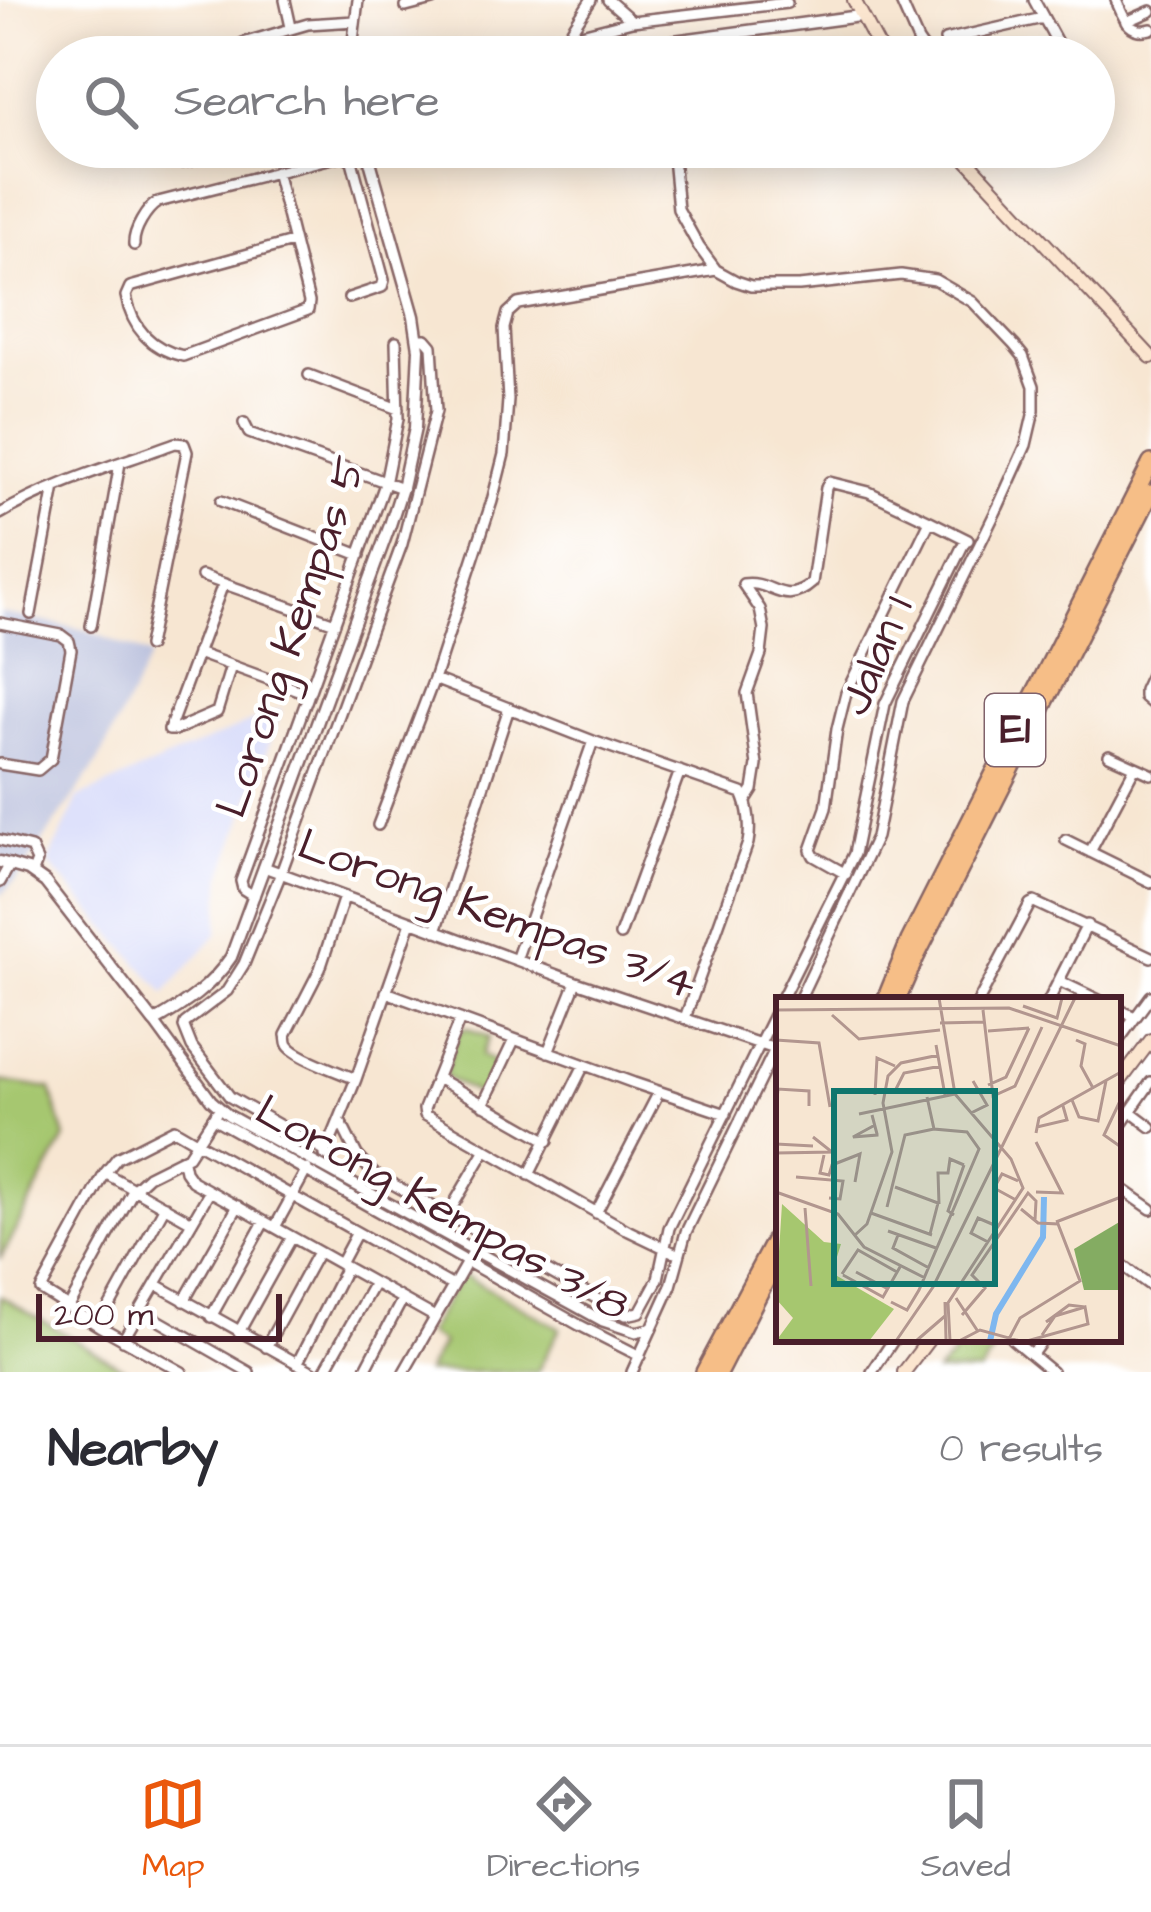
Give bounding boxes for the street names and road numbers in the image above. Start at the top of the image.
street label: Lorong Kempas 5 [201,448,383,825]
street label: Jalan 1 [824,587,930,725]
road number: E1 [985,694,1045,766]
street label: Lorong Kempas 3/4 [289,814,705,1016]
street label: Lorong Kempas 3/8 [244,1081,640,1337]

